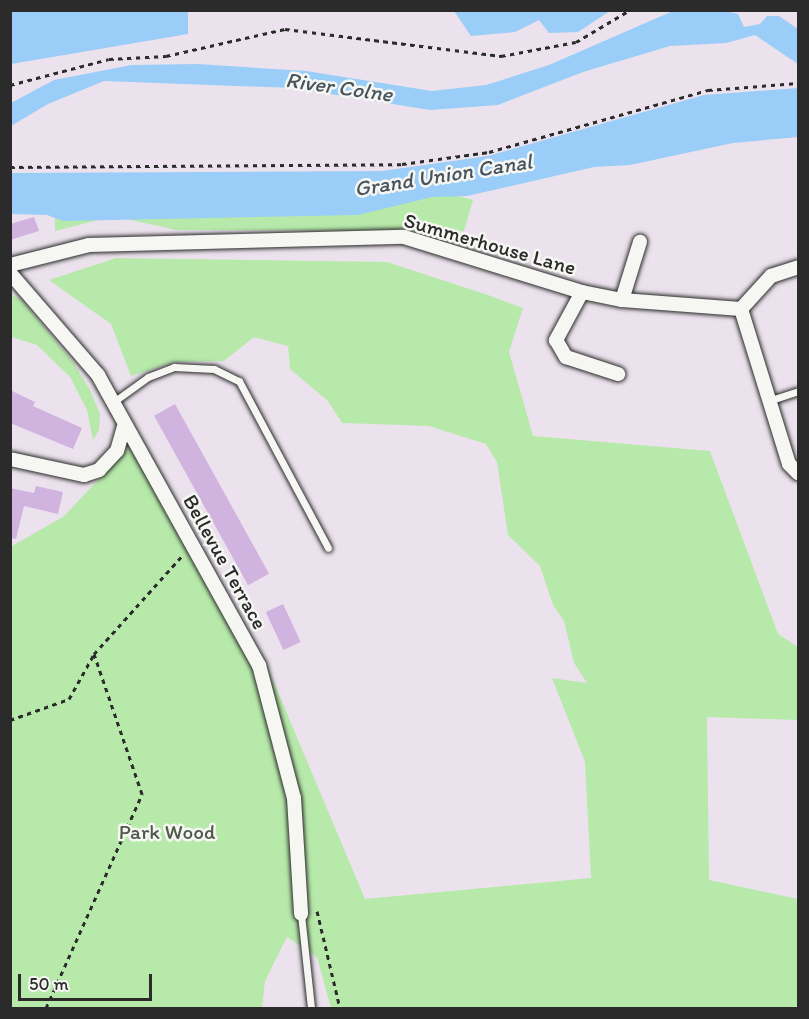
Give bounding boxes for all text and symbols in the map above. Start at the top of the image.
water label: River Colne [284,67,394,107]
water label: Grand Union Canal [352,148,534,202]
street label: Summerhouse Lane [401,207,579,281]
street label: Bellevue Terrace [178,491,272,633]
park label: Park Wood [119,819,215,845]
scale bar [21,962,154,1000]
text: 50 m [29,973,69,995]

